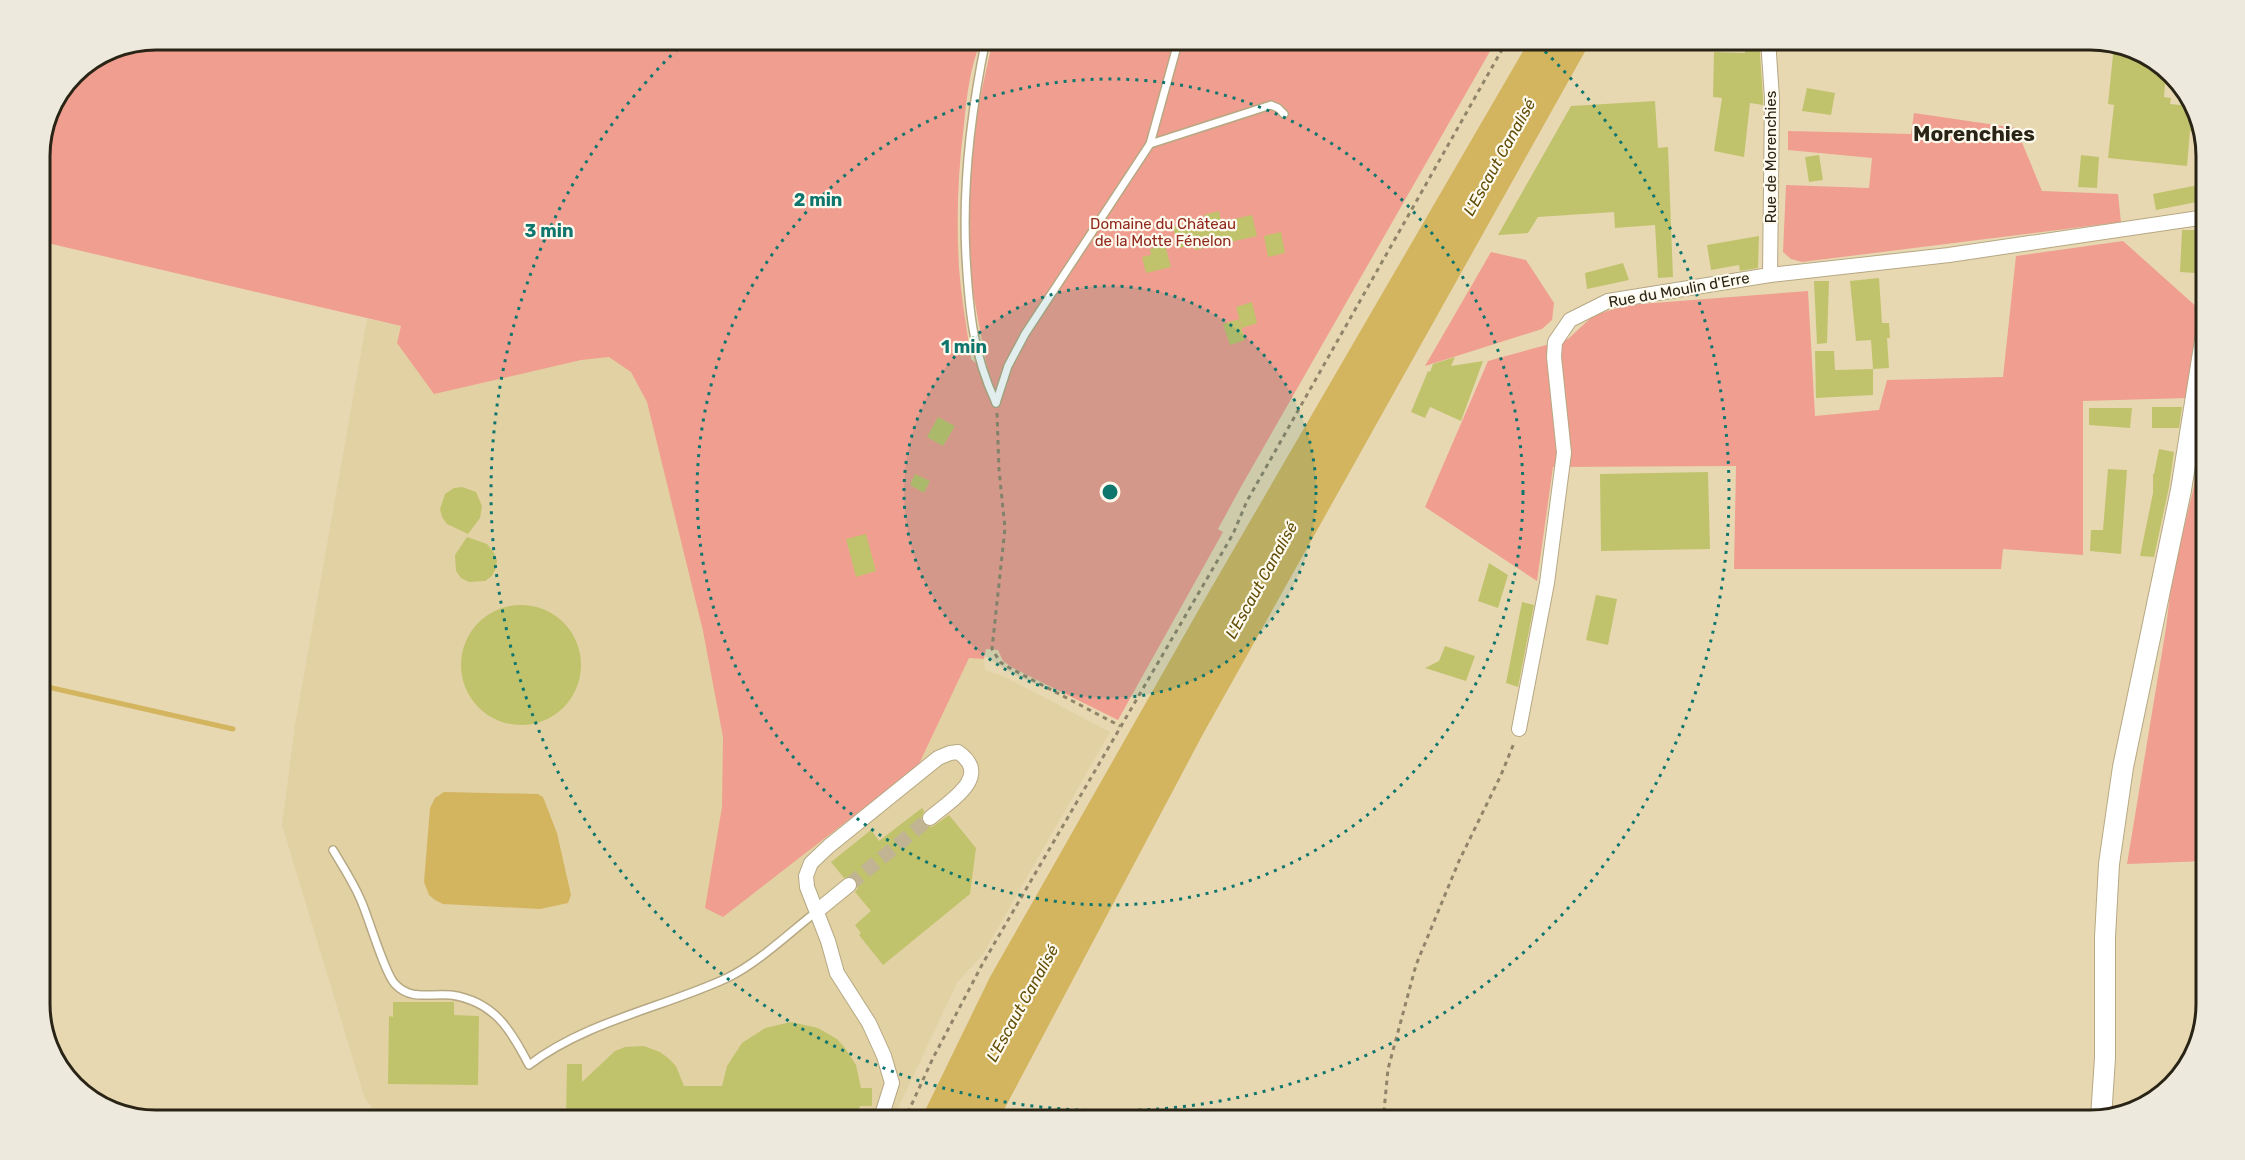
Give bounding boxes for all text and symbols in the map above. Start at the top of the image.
street label: Rue de Morenchies [1762,90,1780,223]
water label: L'Escaut Canalisé [1460,96,1539,219]
district label: Morenchies [1913,121,2035,146]
text: 2 min [794,189,842,211]
park label: Domaine du Château de la Motte Fénelon [1090,215,1236,250]
text: 3 min [525,220,573,242]
street label: Rue du Moulin d'Erre [1607,269,1751,311]
text: 1 min [941,336,987,358]
centre of rings [1100,482,1120,502]
water label: L'Escaut Canalisé [1222,519,1301,642]
water label: L'Escaut Canalisé [983,942,1062,1065]

